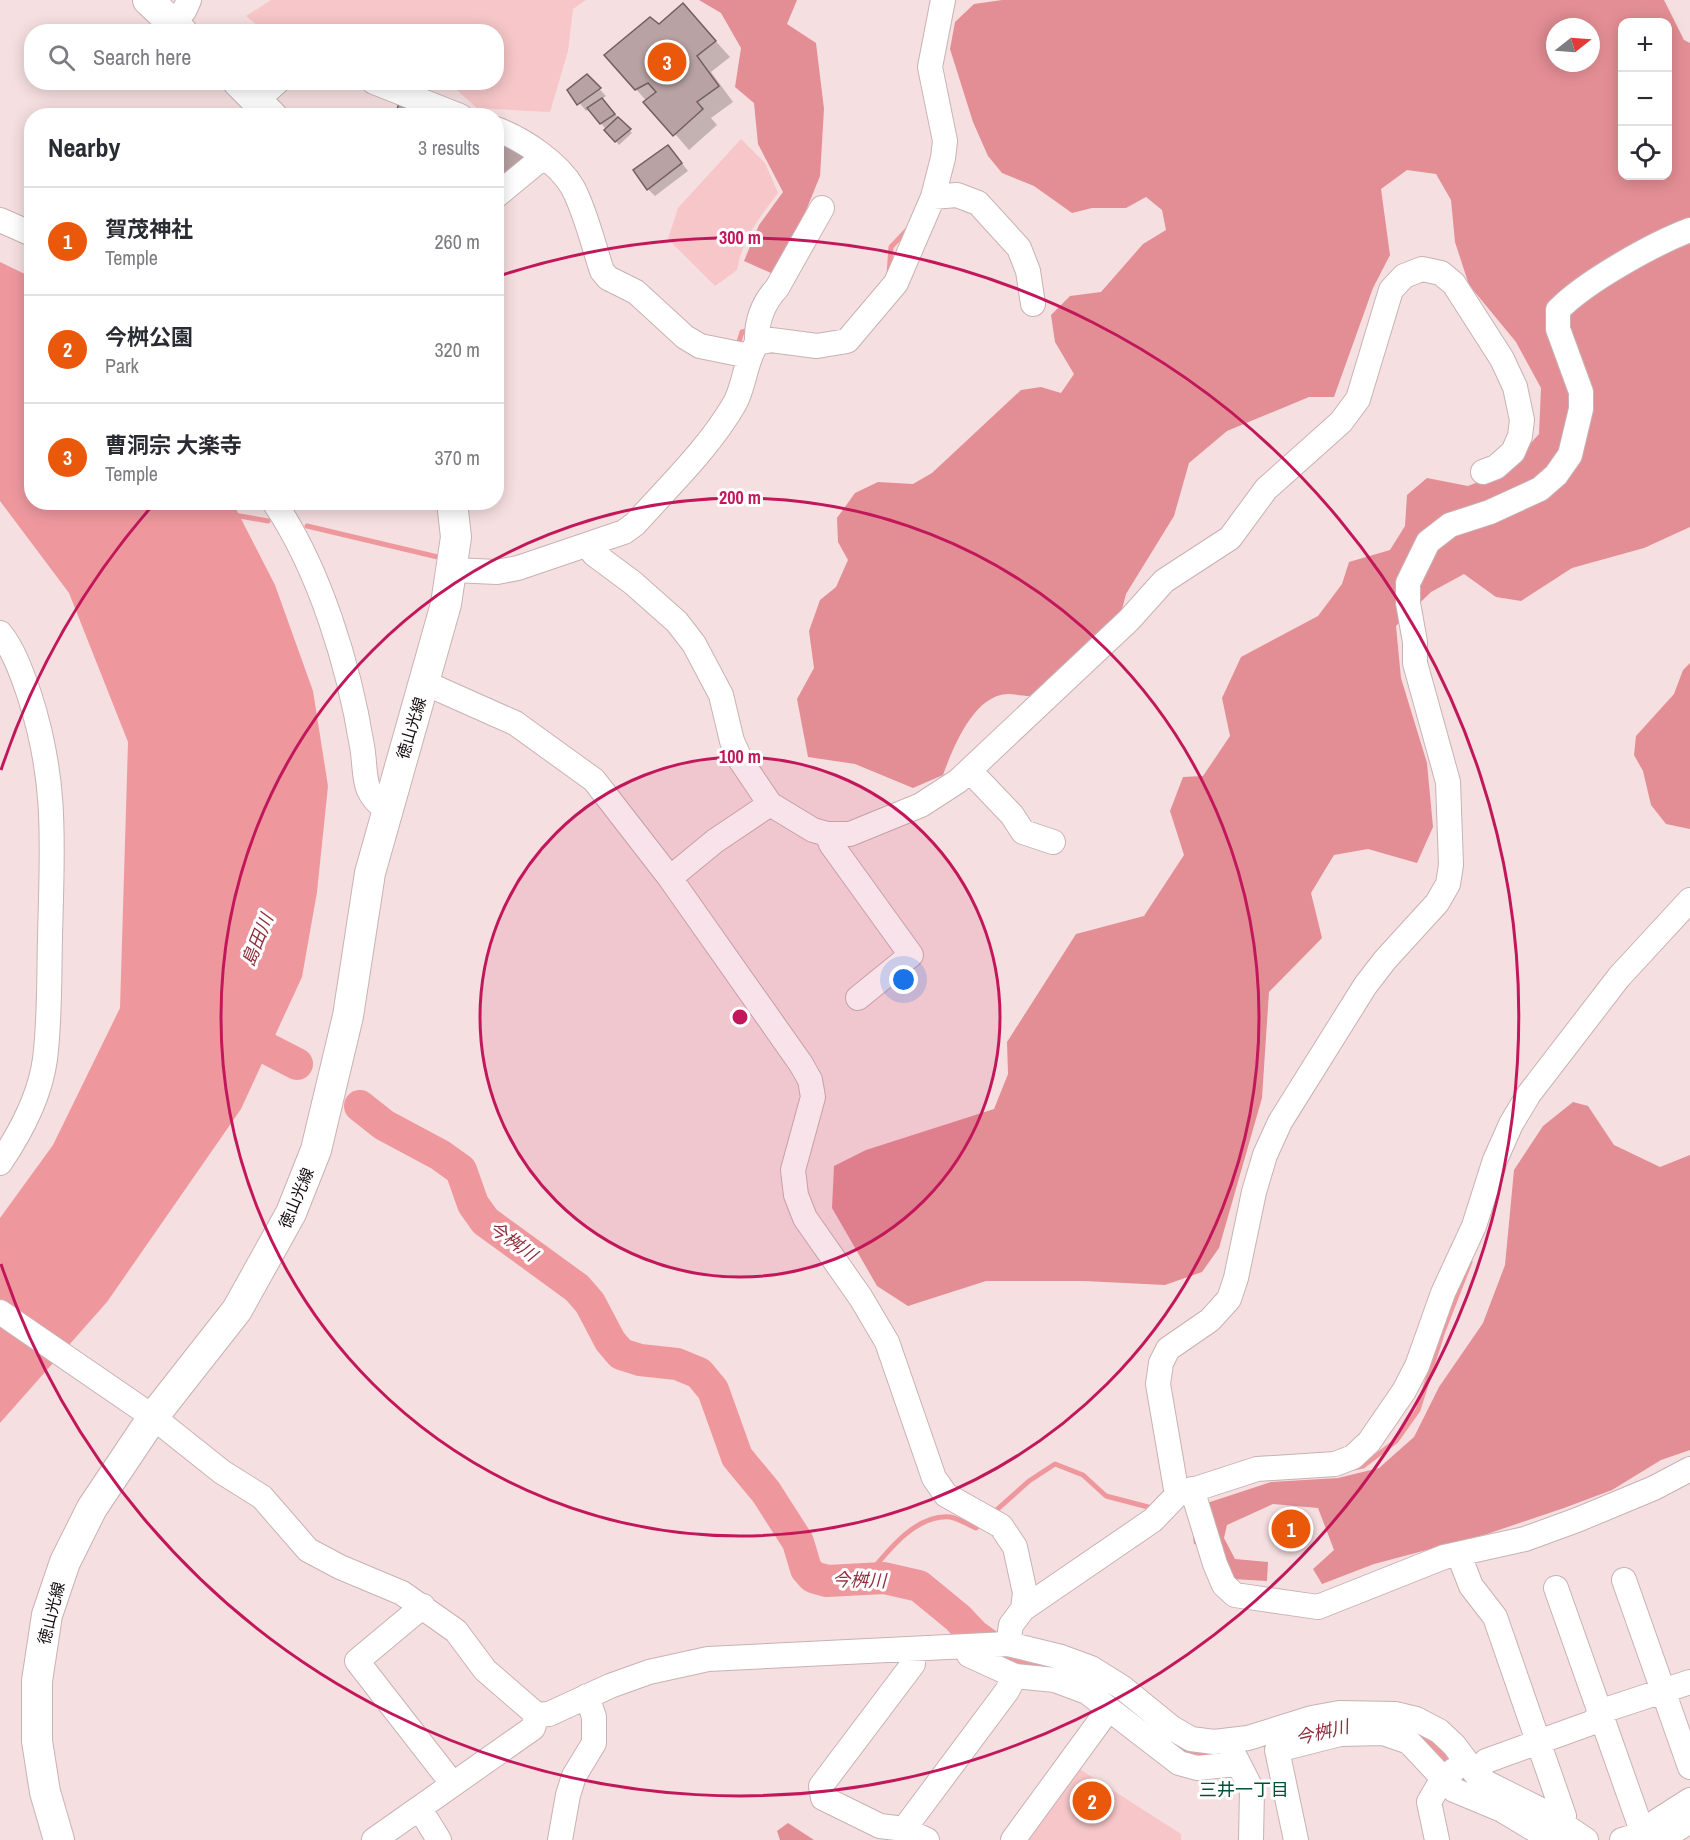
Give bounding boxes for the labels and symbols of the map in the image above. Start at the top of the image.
north arrow [1546,18,1600,72]
pin: 3 [648,40,686,84]
text: 300 m [719,225,761,250]
text: 200 m [719,485,761,510]
street label: 徳山光線 [391,694,431,762]
text: 100 m [719,744,761,769]
water label: 島田川 [235,908,279,970]
your location [889,965,918,994]
centre of rings [730,1007,750,1027]
street label: 徳山光線 [273,1164,319,1232]
water label: 今桝川 [484,1215,544,1268]
pin: 1 [1272,1506,1310,1552]
water label: 今桝川 [832,1567,888,1593]
street label: 徳山光線 [33,1579,69,1647]
water label: 今桝川 [1293,1713,1353,1750]
district label: 三井一丁目 [1199,1777,1289,1802]
pin: 2 [1072,1778,1112,1824]

